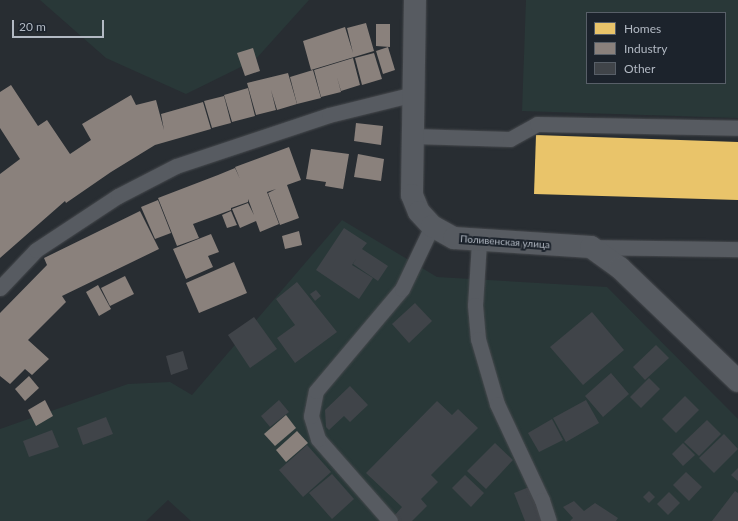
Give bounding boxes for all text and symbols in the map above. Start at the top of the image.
scale bar [14,12,106,38]
legend [586,12,726,84]
text: 20 m [19,19,46,34]
text: Homes [624,21,661,36]
text: Industry [624,41,667,56]
text: Other [624,61,655,76]
street label: Поливенская улица [460,233,550,251]

